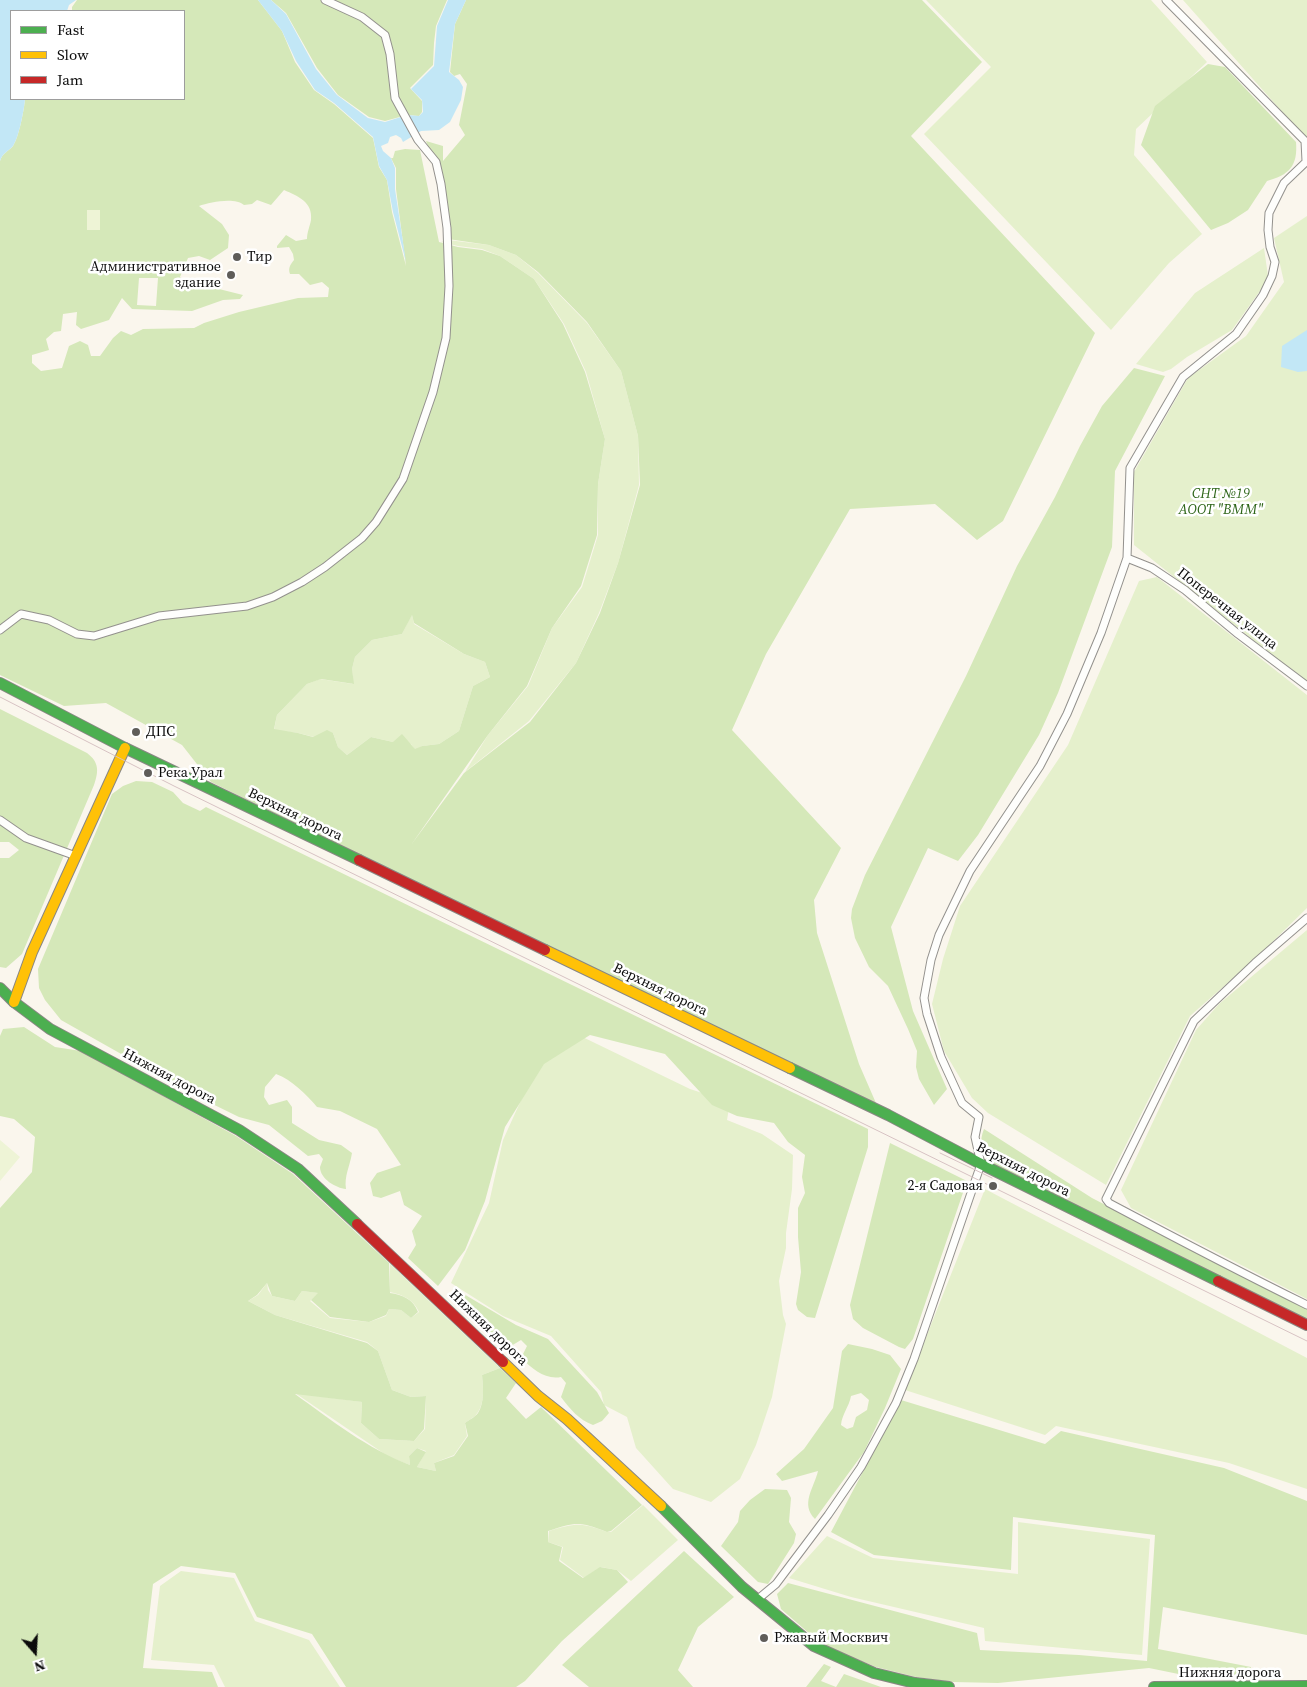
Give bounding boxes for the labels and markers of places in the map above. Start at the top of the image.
place label: Тир [247,249,272,265]
marker: Тир [231,251,243,263]
place label: Административное здание [90,259,221,292]
marker: Административное здание [225,269,237,281]
place label: ДПС [146,724,175,740]
marker: ДПС [130,726,142,738]
place label: Река Урал [158,765,223,781]
marker: Река Урал [142,767,154,779]
place label: 2-я Садовая [908,1178,983,1194]
marker: 2-я Садовая [987,1180,999,1192]
place label: Ржавый Москвич [774,1630,888,1646]
marker: Ржавый Москвич [758,1632,770,1644]

